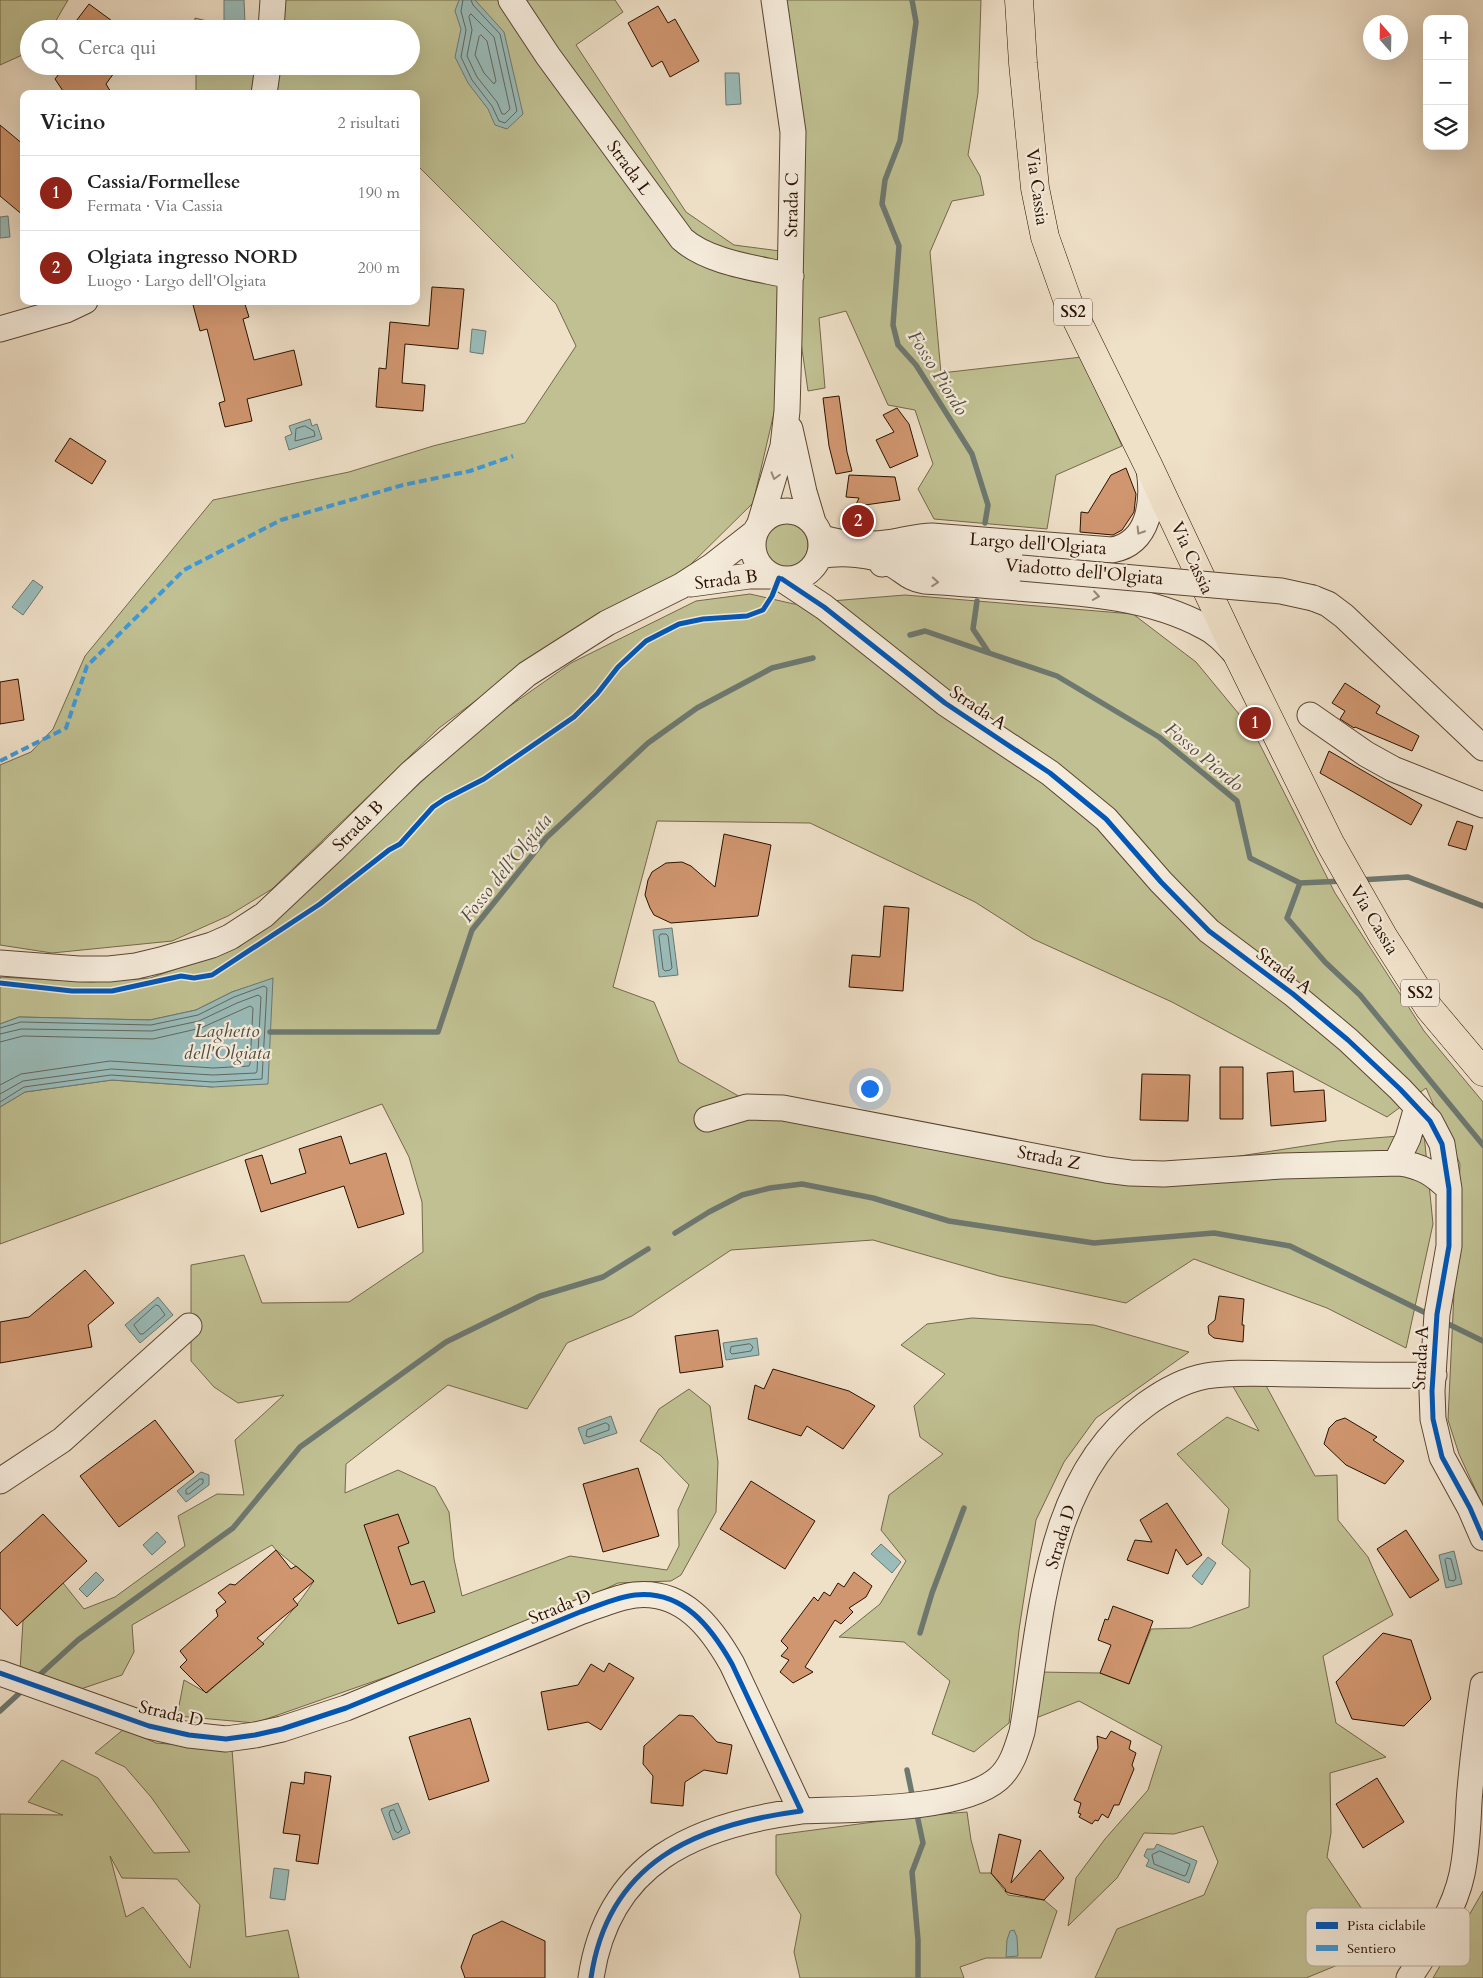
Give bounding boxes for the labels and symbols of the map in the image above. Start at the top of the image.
north arrow [1363,15,1408,60]
street label: Strada L [601,136,657,201]
street label: Via Cassia [1019,147,1055,227]
street label: Strada C [779,172,805,238]
road number: SS2 [1054,298,1092,326]
water label: Fosso Piordo [902,326,974,421]
one-way arrow [770,472,780,480]
pin: 2 [842,502,874,540]
street label: Via Cassia [1164,518,1220,599]
one-way arrow [1137,525,1147,534]
street label: Largo dell'Olgiata [969,527,1108,561]
street label: Viadotto dell'Olgiata [1004,553,1164,591]
street label: Strada B [693,564,759,596]
one-way arrow [931,576,939,587]
one-way arrow [1092,590,1101,600]
street label: Strada A [944,680,1012,736]
pin: 1 [1239,704,1271,742]
water label: Fosso Piordo [1159,716,1249,798]
street label: Strada B [327,795,389,857]
water label: Fosso dell’Olgiata [454,808,558,928]
street label: Via Cassia [1343,880,1405,960]
street label: Strada A [1251,942,1317,1000]
road number: SS2 [1401,980,1439,1006]
water label: Laghetto dell'Olgiata [184,1018,271,1066]
your location [857,1076,883,1102]
street label: Strada Z [1015,1140,1083,1176]
street label: Strada A [1407,1325,1435,1391]
street label: Strada D [1039,1502,1083,1572]
street label: Strada D [525,1583,595,1631]
street label: Strada D [136,1694,206,1734]
legend [1306,1908,1470,1966]
text: Pista ciclabile [1347,1916,1426,1935]
text: Sentiero [1347,1939,1396,1958]

